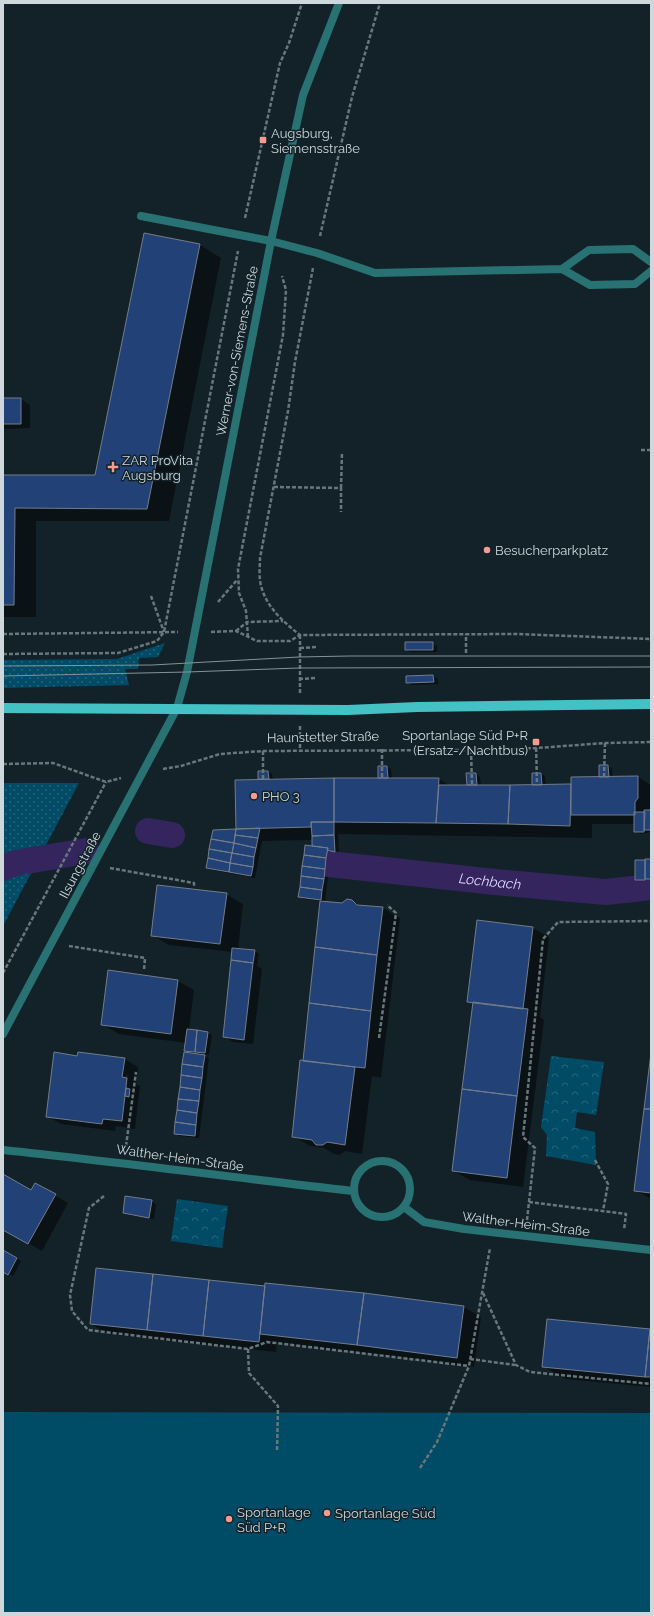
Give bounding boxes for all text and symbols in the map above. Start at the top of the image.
place label: Augsburg, Siemensstraße [271,126,360,156]
marker: Augsburg, Siemensstraße [258,135,268,145]
street label: Werner-von-Siemens-Straße [213,264,261,437]
place label: ZAR ProVita Augsburg [122,453,193,483]
marker: ZAR ProVita Augsburg [107,461,119,473]
place label: Besucherparkplatz [495,543,608,558]
marker: Besucherparkplatz [482,545,492,555]
place label: Sportanlage Süd P+R (Ersatz-/Nachtbus) [402,728,528,758]
street label: Haunstetter Straße [267,729,380,745]
marker: Sportanlage Süd P+R (Ersatz-/Nachtbus) [531,737,541,747]
place label: PHO 3 [262,789,300,804]
marker: PHO 3 [249,791,259,801]
street label: Ilsungstraße [56,829,104,901]
water label: Lochbach [458,870,522,892]
street label: Walther-Heim-Straße [115,1142,245,1174]
street label: Walther-Heim-Straße [461,1209,591,1239]
place label: Sportanlage Süd P+R [237,1505,311,1535]
place label: Sportanlage Süd [335,1506,436,1521]
marker: Sportanlage Süd [322,1508,332,1518]
marker: Sportanlage Süd P+R [224,1514,234,1524]

